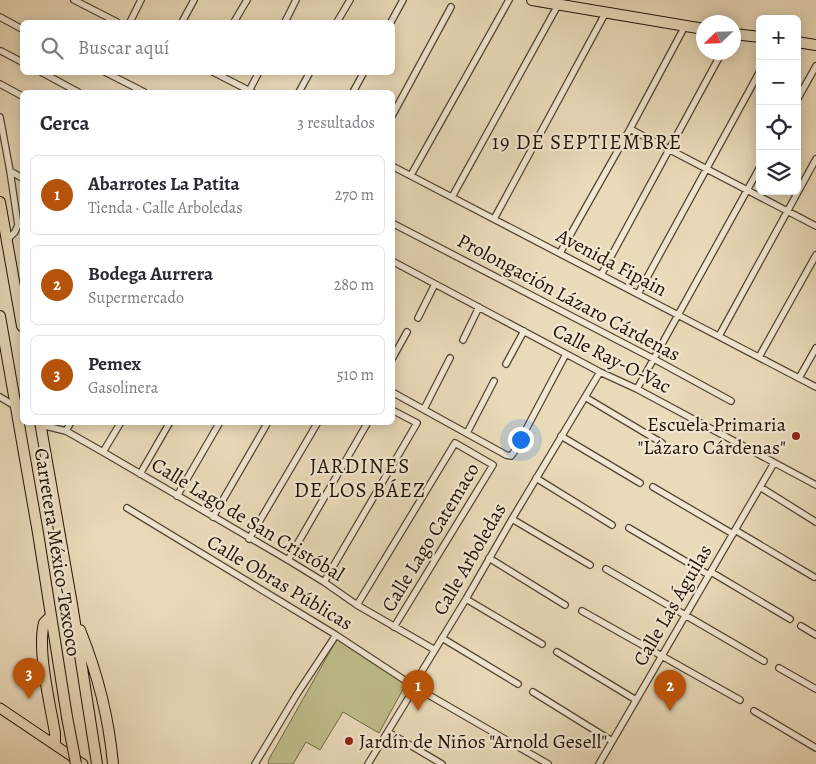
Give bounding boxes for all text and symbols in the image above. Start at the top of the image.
north arrow [696,15,741,60]
map controls [756,15,801,195]
button: + [756,15,801,60]
search box [20,20,395,75]
icon: search [38,34,66,62]
text: Buscar aquí [78,35,169,61]
button: − [756,60,801,105]
button: locate [756,105,801,150]
text: Cerca [40,109,90,137]
text: 3 resultados [297,112,375,134]
district label: 19 DE SEPTIEMBRE [492,128,682,156]
button: layers [756,150,801,195]
text: Abarrotes La Patita [88,171,240,197]
text: 1 [54,184,60,206]
text: 270 m [335,184,374,206]
text: Tienda · Calle Arboledas [88,197,243,219]
street label: Avenida Fipain [551,222,672,303]
street label: Prolongación Lázaro Cárdenas [453,227,685,368]
text: Bodega Aurrera [88,261,213,287]
text: 2 [53,274,61,296]
text: 280 m [334,274,374,296]
text: Supermercado [88,287,184,309]
street label: Calle Ray-O-Vac [548,317,676,400]
text: Pemex [88,351,141,377]
text: 3 [54,364,60,386]
text: 510 m [337,364,374,386]
text: Gasolinera [88,377,158,399]
place label: Escuela Primaria "Lázaro Cárdenas" [637,411,787,461]
your location [508,427,534,453]
marker: Escuela Primaria "Lázaro Cárdenas" [790,430,802,442]
street label: Carretera México-Texcoco [28,446,87,658]
street label: Calle Lago de San Cristóbal [146,451,349,588]
district label: JARDINES DE LOS BÁEZ [294,452,426,504]
street label: Calle Lago Catemaco [375,458,486,617]
street label: Calle Arboledas [426,498,513,620]
street label: Calle Obras Públicas [202,528,358,637]
street label: Calle Las Águilas [627,539,718,671]
pin: 3 [13,658,45,699]
pin: 1 [402,670,434,711]
pin: 2 [654,670,686,711]
place label: Jardín de Niños "Arnold Gesell" [359,728,607,755]
marker: Jardín de Niños "Arnold Gesell" [343,735,355,747]

